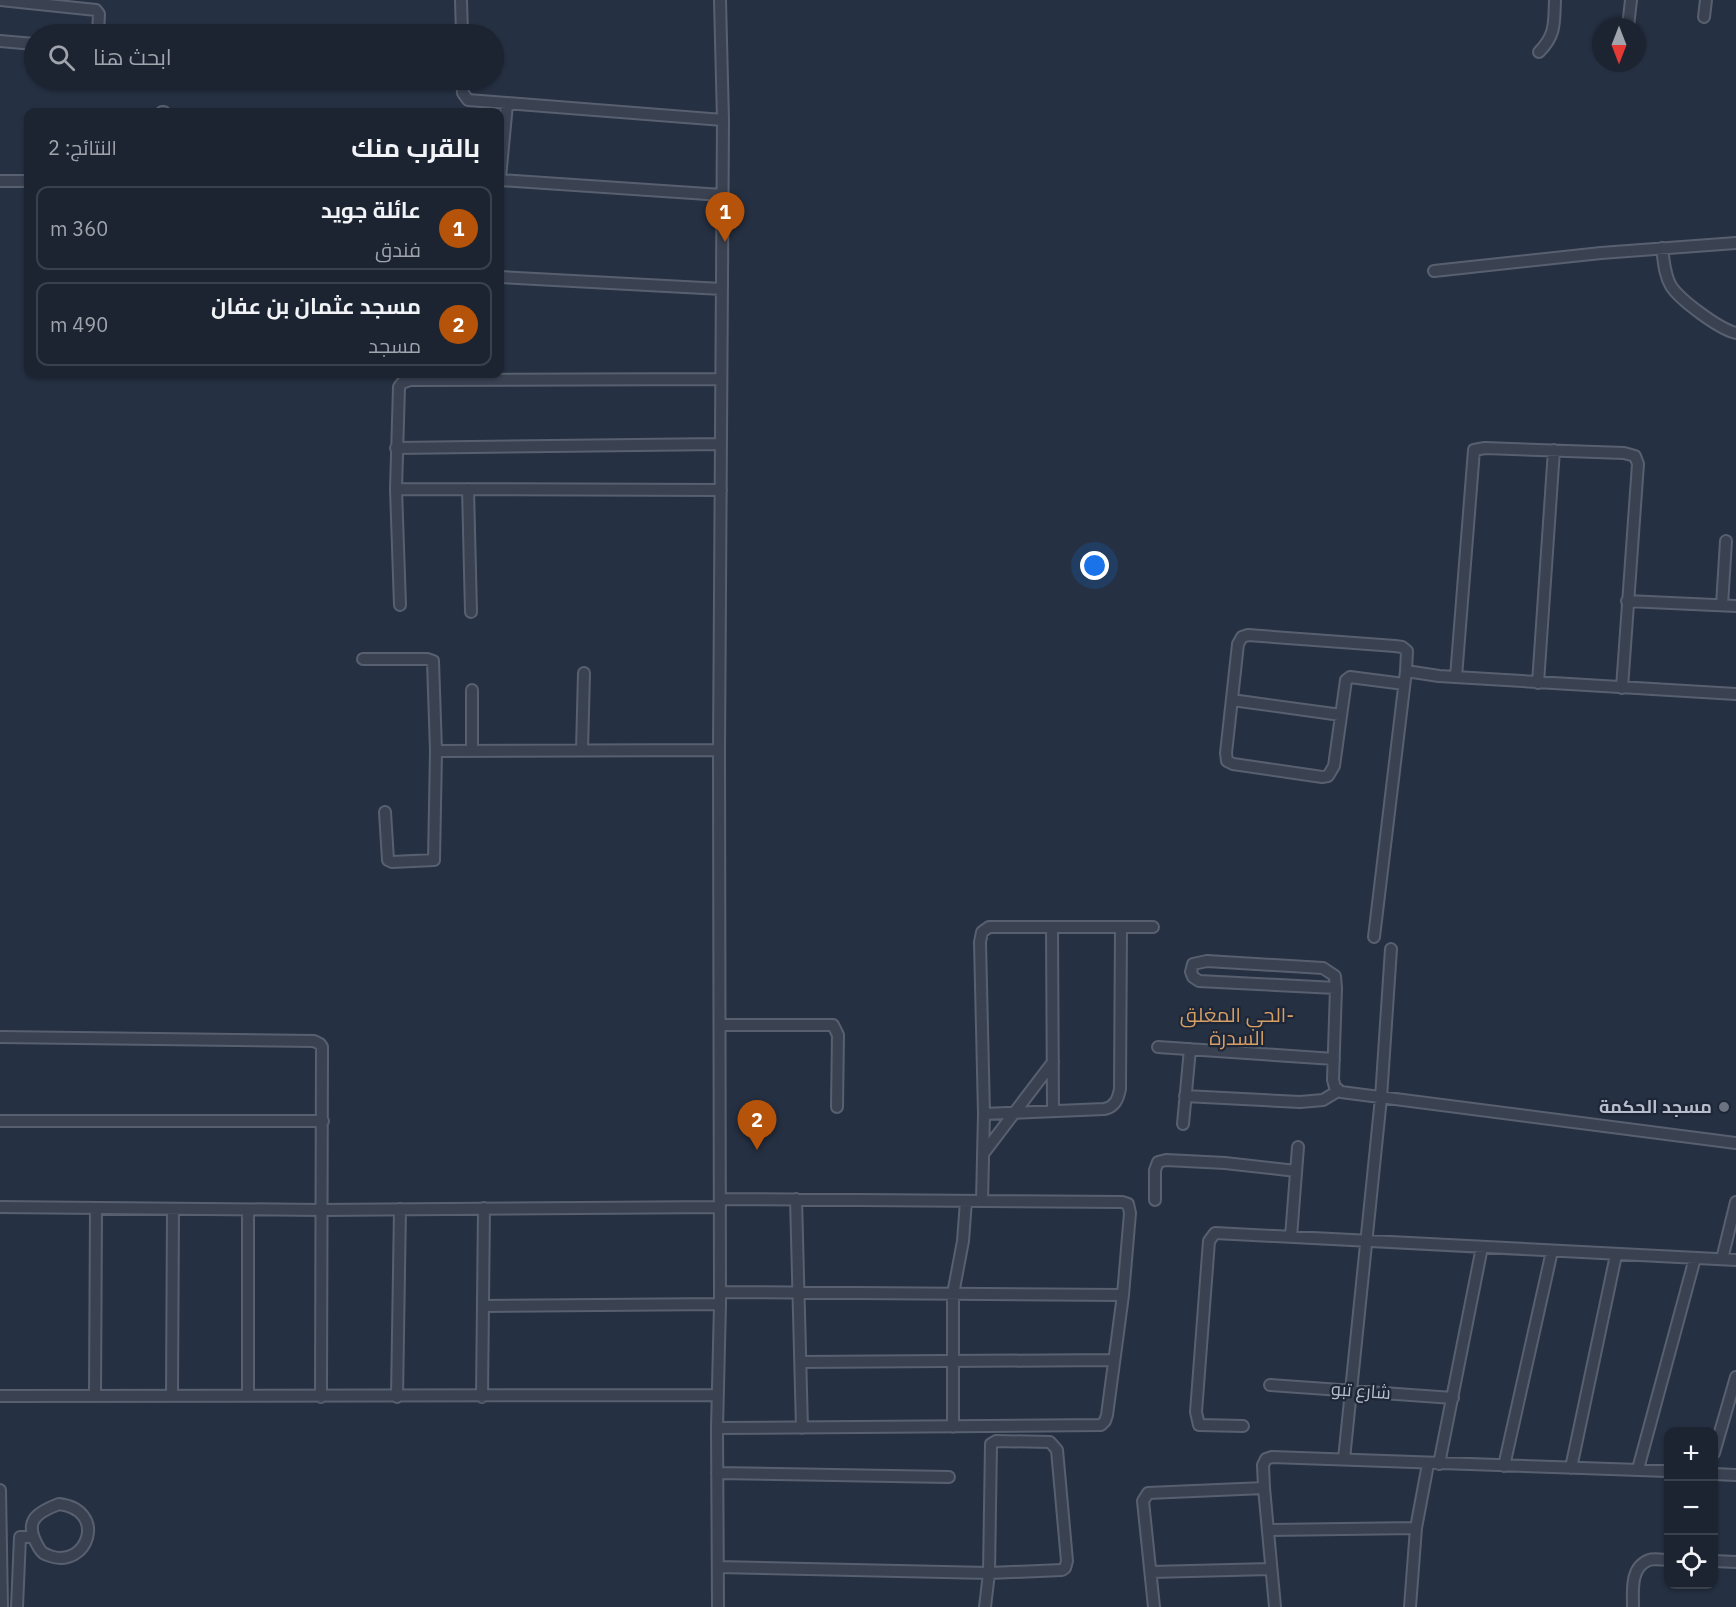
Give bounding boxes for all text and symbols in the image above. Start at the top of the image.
north arrow [1592,18,1646,72]
search box [24,24,504,90]
icon: search [45,41,78,74]
text: ابحث هنا [93,42,172,71]
text: بالقرب منك [351,130,480,164]
text: النتائج: 2 [48,134,117,161]
pin: 1 [706,192,744,242]
text: عائلة جويد [321,195,421,224]
text: 360 m [50,215,108,242]
text: 1 [453,215,465,242]
text: فندق [375,236,421,263]
text: مسجد عثمان بن عفان [211,291,421,320]
text: 490 m [50,311,108,338]
text: 2 [453,311,465,338]
text: مسجد [368,332,421,359]
your location [1080,551,1109,580]
district label: الحي المغلق- السدرة [1180,1001,1294,1051]
place label: مسجد الحكمة [1599,1095,1712,1118]
pin: 2 [738,1100,777,1150]
marker: مسجد الحكمة [1717,1100,1731,1114]
street label: شارع تبو [1330,1377,1392,1405]
map controls [1664,1427,1718,1589]
button: + [1664,1427,1718,1481]
button: − [1664,1481,1718,1535]
button: locate [1664,1535,1718,1589]

